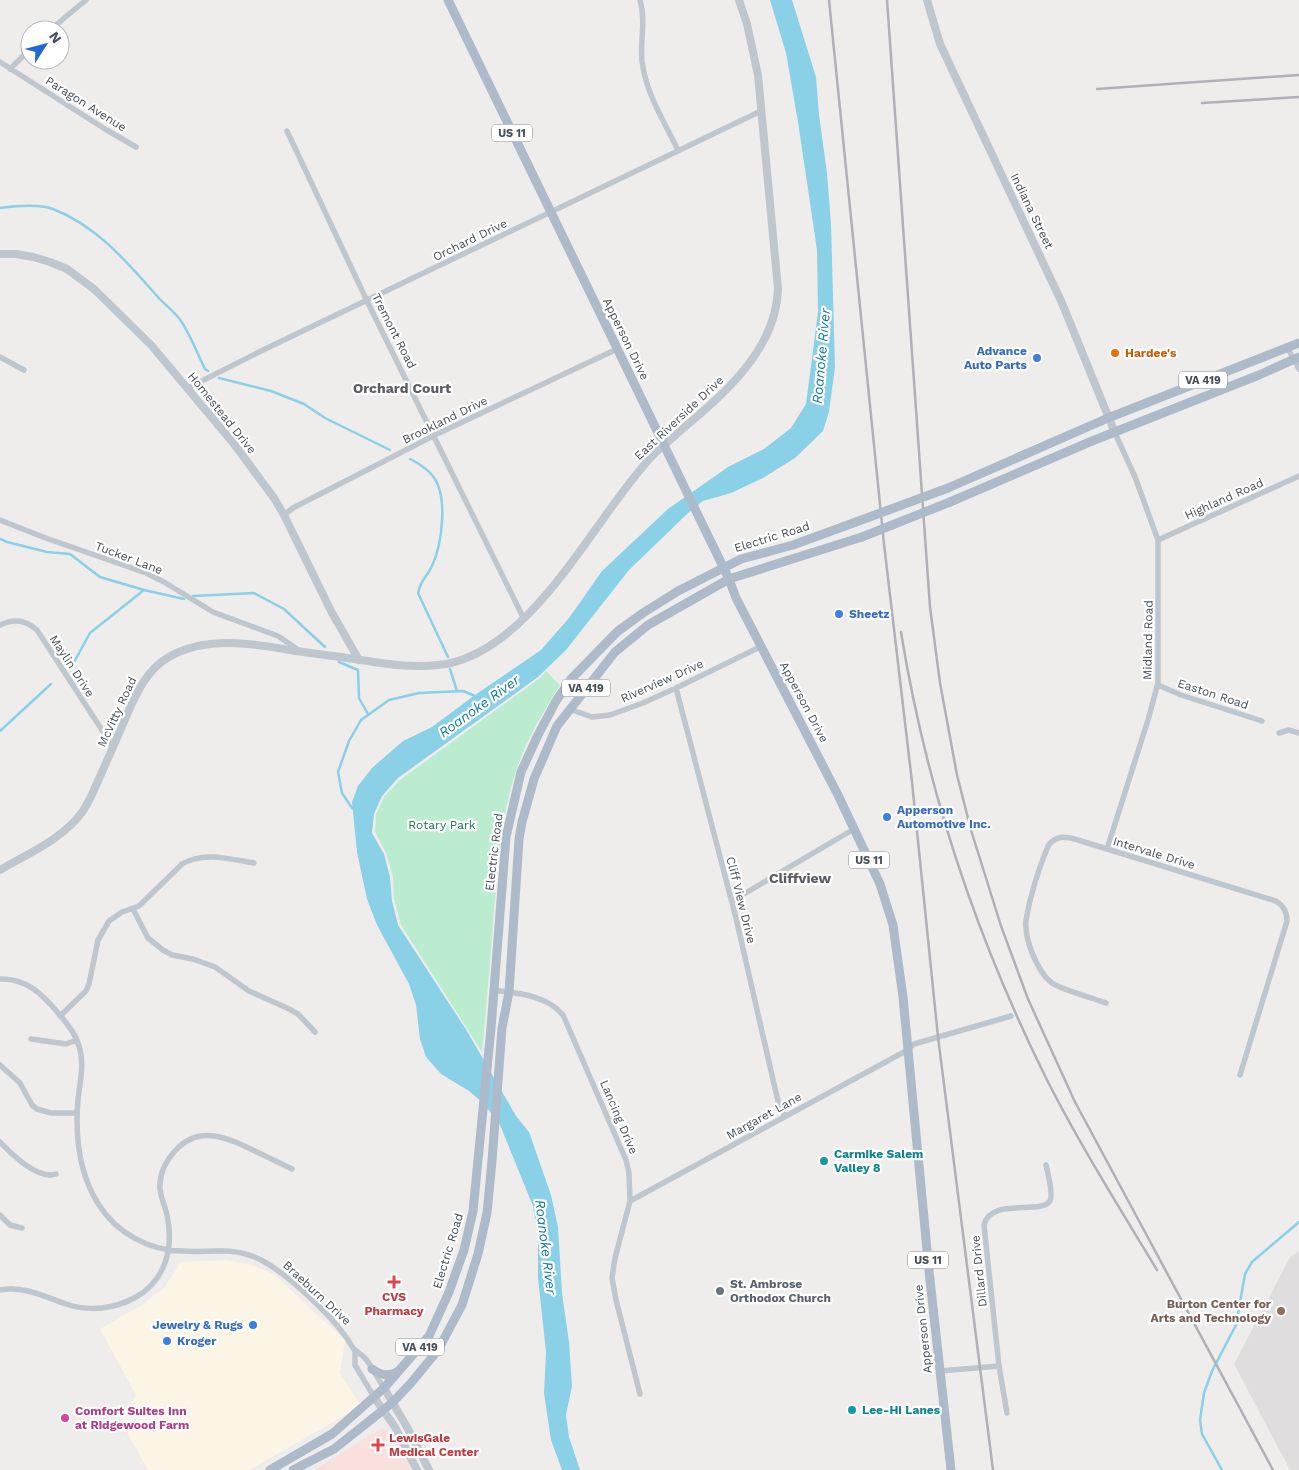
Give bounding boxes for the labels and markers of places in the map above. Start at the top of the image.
place label: Advance Auto Parts [964,344,1028,372]
place label: Hardee's [1125,346,1177,360]
marker: Hardee's [1109,347,1121,359]
marker: Advance Auto Parts [1031,352,1043,364]
place label: Sheetz [849,607,889,621]
marker: Sheetz [833,608,845,620]
place label: Apperson Automotive Inc. [897,803,991,831]
marker: Apperson Automotive Inc. [881,811,893,823]
place label: Carmike Salem Valley 8 [834,1147,923,1175]
marker: Carmike Salem Valley 8 [818,1155,830,1167]
marker: CVS Pharmacy [388,1276,400,1288]
place label: St. Ambrose Orthodox Church [730,1277,831,1305]
marker: St. Ambrose Orthodox Church [714,1285,726,1297]
place label: CVS Pharmacy [364,1290,424,1318]
place label: Burton Center for Arts and Technology [1151,1297,1272,1325]
marker: Burton Center for Arts and Technology [1275,1305,1287,1317]
place label: Jewelry & Rugs [152,1318,244,1332]
marker: Jewelry & Rugs [247,1319,259,1331]
place label: Kroger [177,1334,217,1348]
marker: Kroger [161,1335,173,1347]
place label: Lee-Hi Lanes [862,1403,941,1417]
place label: Comfort Suites Inn at Ridgewood Farm [75,1404,189,1432]
marker: Lee-Hi Lanes [846,1404,858,1416]
marker: Comfort Suites Inn at Ridgewood Farm [59,1412,71,1424]
place label: LewisGale Medical Center [389,1431,480,1459]
marker: LewisGale Medical Center [371,1438,385,1452]

